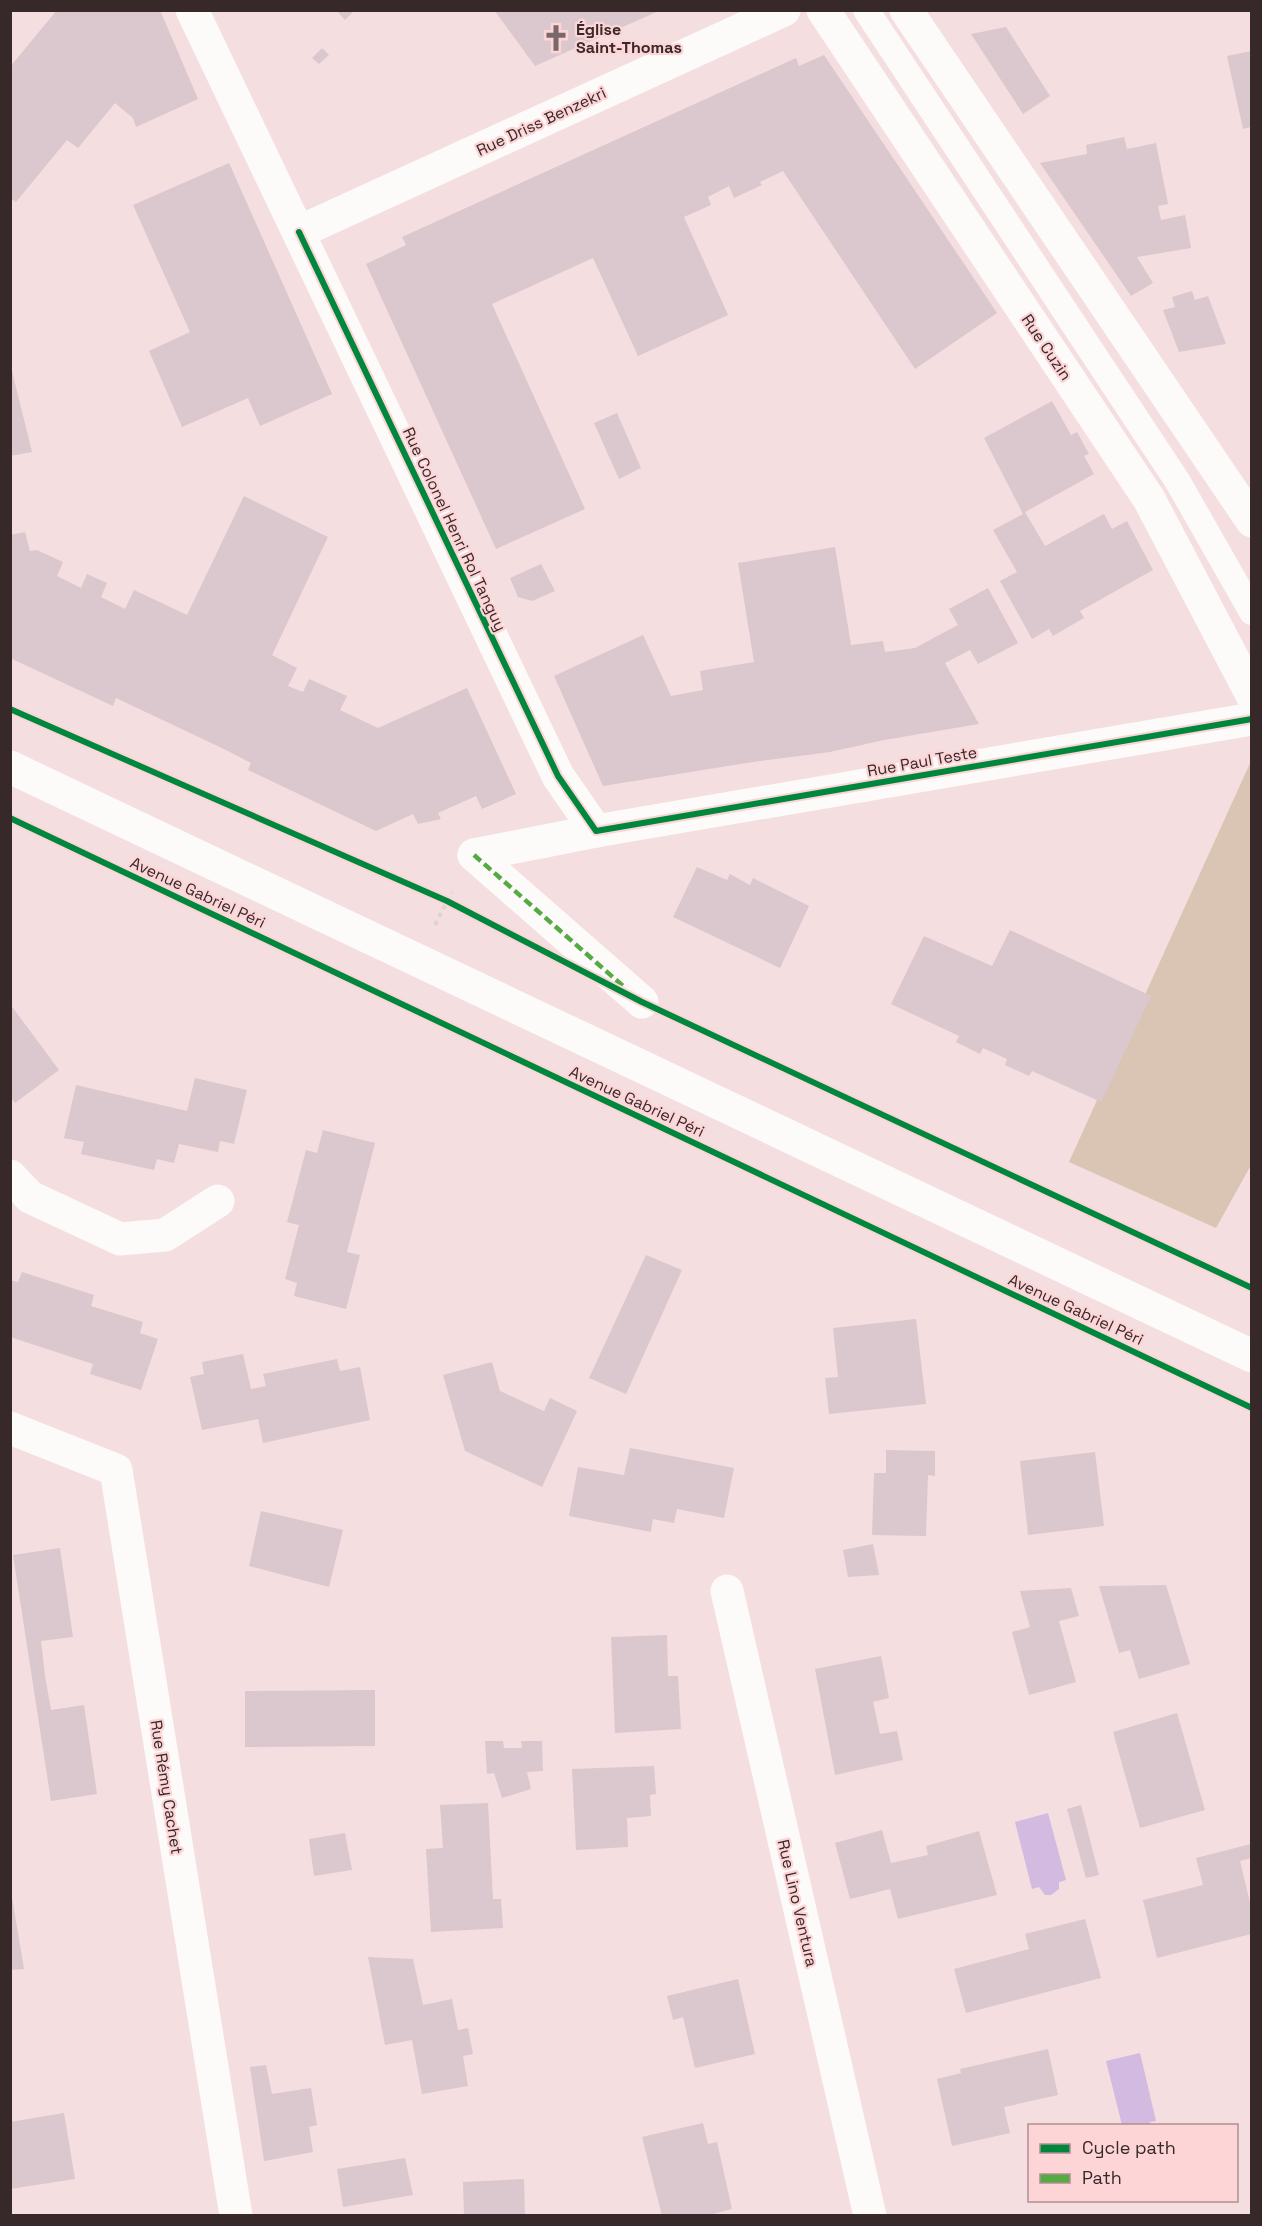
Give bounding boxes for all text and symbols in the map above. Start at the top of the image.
place label: Église Saint-Thomas [576,19,682,58]
church icon: Église Saint-Thomas [541,23,571,53]
street label: Rue Driss Benzekri [473,82,610,161]
street label: Rue Cuzin [1017,310,1076,384]
street label: Rue Colonel Henri Rol Tanguy [398,424,511,635]
street label: Rue Paul Teste [865,741,979,782]
street label: Avenue Gabriel Péri [127,852,269,933]
street label: Avenue Gabriel Péri [566,1061,708,1142]
street label: Avenue Gabriel Péri [1005,1269,1147,1350]
street label: Rue Rémy Cachet [146,1718,187,1856]
street label: Rue Lino Ventura [773,1837,822,1969]
legend [1028,2124,1238,2202]
text: Cycle path [1082,2136,1176,2159]
text: Path [1082,2166,1122,2189]

